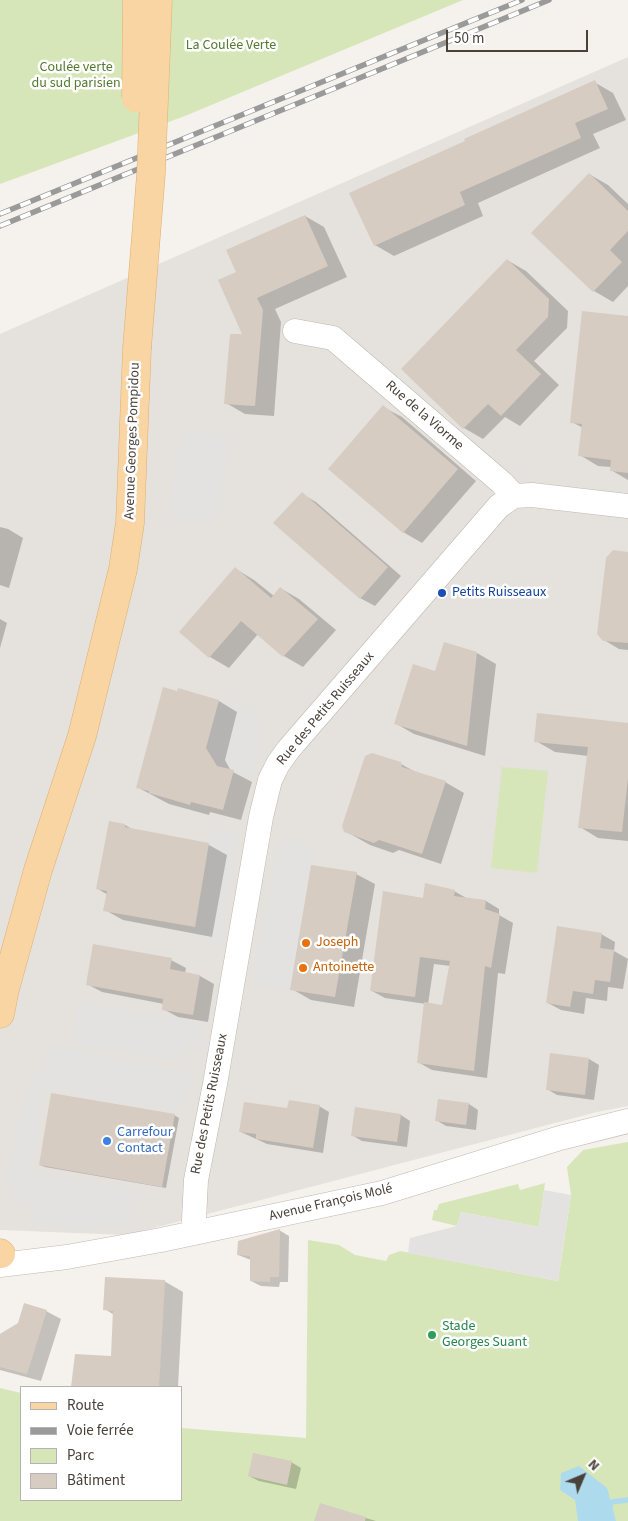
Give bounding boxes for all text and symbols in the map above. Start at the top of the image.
scale bar [448,20,590,52]
text: 50 m [454,28,484,49]
park label: La Coulée Verte [186,38,276,54]
park label: Coulée verte du sud parisien [31,60,121,92]
street label: Avenue Georges Pompidou [122,362,144,520]
street label: Rue de la Viorme [382,378,466,454]
place label: Petits Ruisseaux [452,585,546,601]
marker: Petits Ruisseaux [436,587,448,599]
street label: Rue des Petits Ruisseaux [274,649,378,769]
place label: Joseph [316,935,358,951]
marker: Joseph [300,937,312,949]
place label: Antoinette [313,960,374,976]
marker: Antoinette [297,962,309,974]
street label: Rue des Petits Ruisseaux [188,1032,232,1176]
place label: Carrefour Contact [117,1125,173,1158]
marker: Carrefour Contact [101,1135,113,1147]
street label: Avenue François Molé [268,1181,394,1225]
place label: Stade Georges Suant [442,1319,527,1351]
marker: Stade Georges Suant [426,1329,438,1341]
legend [20,1386,182,1501]
text: Route [67,1395,104,1416]
text: Voie ferrée [67,1420,134,1441]
text: Parc [67,1445,94,1466]
north arrow [558,1451,608,1501]
text: N [583,1455,604,1476]
text: Bâtiment [67,1470,125,1491]

